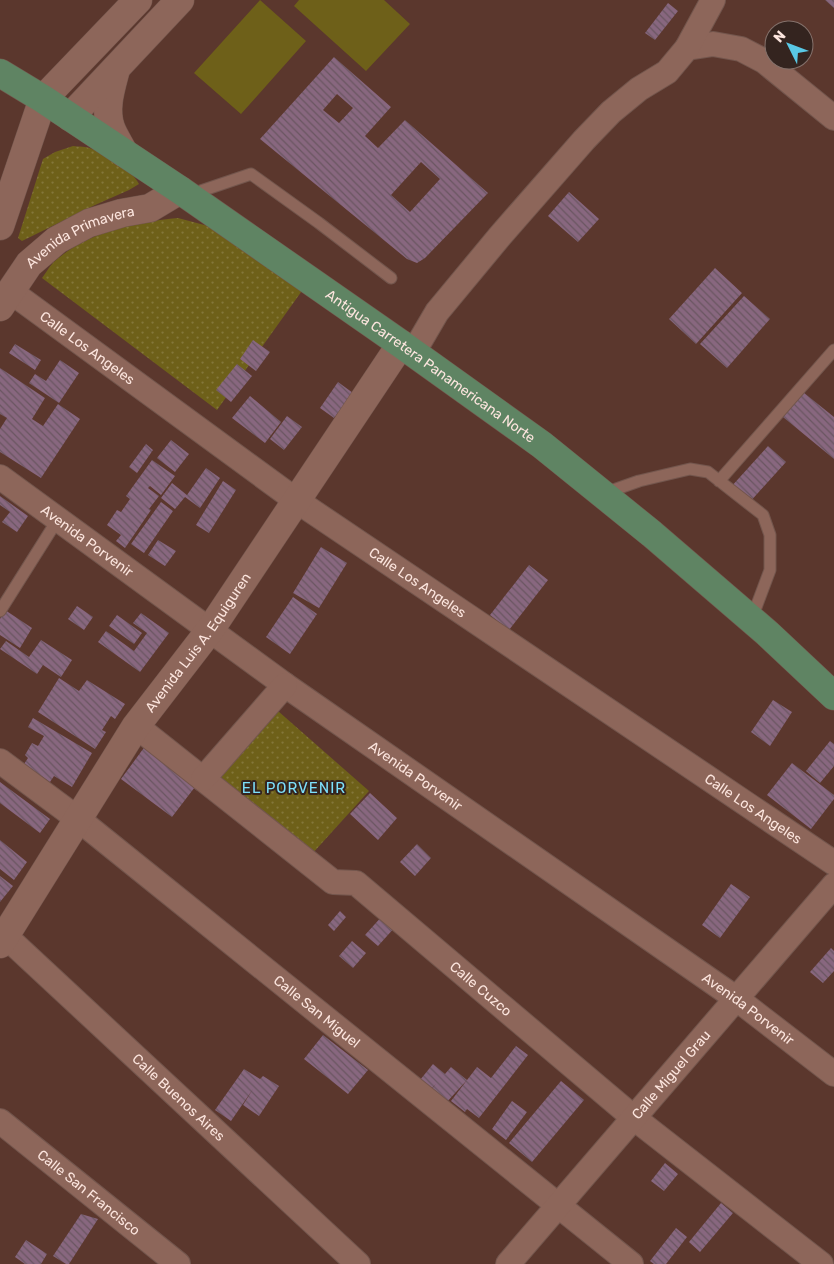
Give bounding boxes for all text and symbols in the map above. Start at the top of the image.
north arrow [764,20,814,70]
text: N [770,27,789,46]
street label: Avenida Primavera [22,202,136,272]
street label: Antigua Carretera Panamericana Norte [323,286,539,446]
street label: Calle Los Angeles [37,307,138,388]
street label: Avenida Porvenir [38,501,137,581]
street label: Calle Los Angeles [366,543,469,621]
street label: Avenida Luis A. Equiguren [141,569,254,716]
street label: Avenida Porvenir [365,737,467,815]
street label: Calle Los Angeles [702,770,805,847]
district label: EL PORVENIR [242,779,346,797]
street label: Calle Cuzco [447,958,515,1020]
street label: Avenida Porvenir [699,969,798,1049]
street label: Calle San Miguel [270,971,364,1051]
street label: Calle Miguel Grau [628,1026,714,1123]
street label: Calle Buenos Aires [129,1050,229,1144]
street label: Calle San Francisco [34,1146,144,1239]

